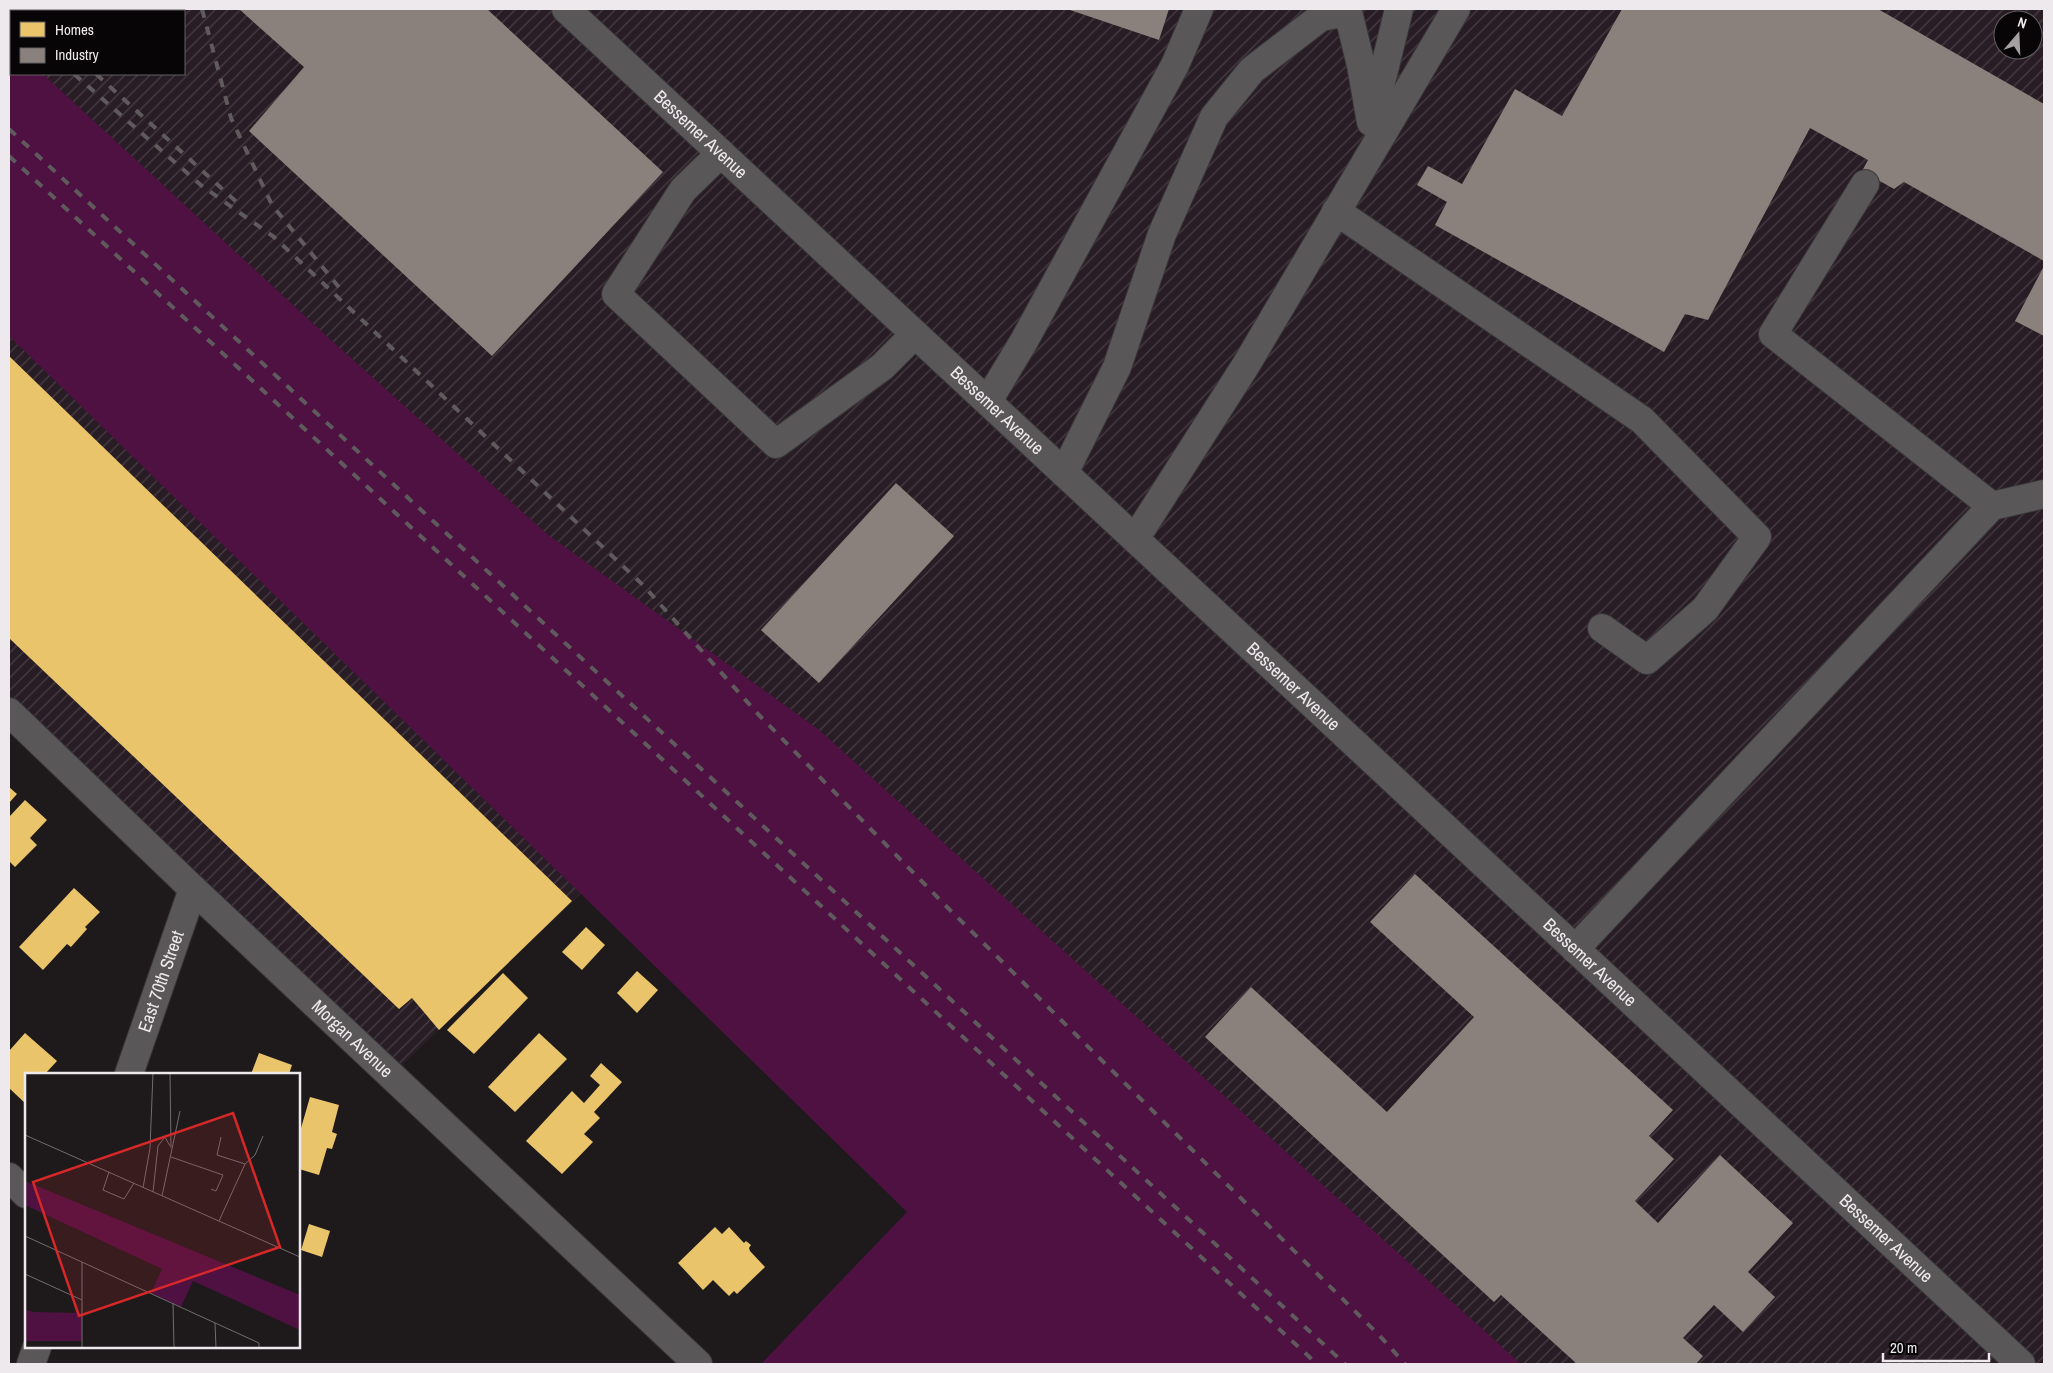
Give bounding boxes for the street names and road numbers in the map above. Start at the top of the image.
street label: Bessemer Avenue [649,84,753,184]
street label: Bessemer Avenue [945,360,1050,460]
street label: Bessemer Avenue [1241,636,1346,736]
street label: Bessemer Avenue [1538,912,1642,1012]
street label: East 70th Street [131,927,190,1035]
street label: Morgan Avenue [306,994,399,1083]
street label: Bessemer Avenue [1834,1188,1939,1288]

